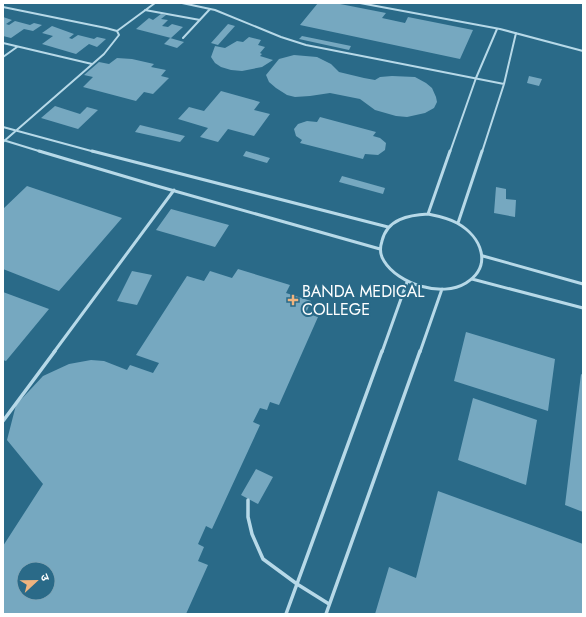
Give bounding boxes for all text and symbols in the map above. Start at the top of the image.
place label: BANDA MEDICAL COLLEGE [302,280,425,321]
marker: BANDA MEDICAL COLLEGE [287,294,299,306]
north arrow [16,561,56,601]
text: उ [37,571,54,584]

